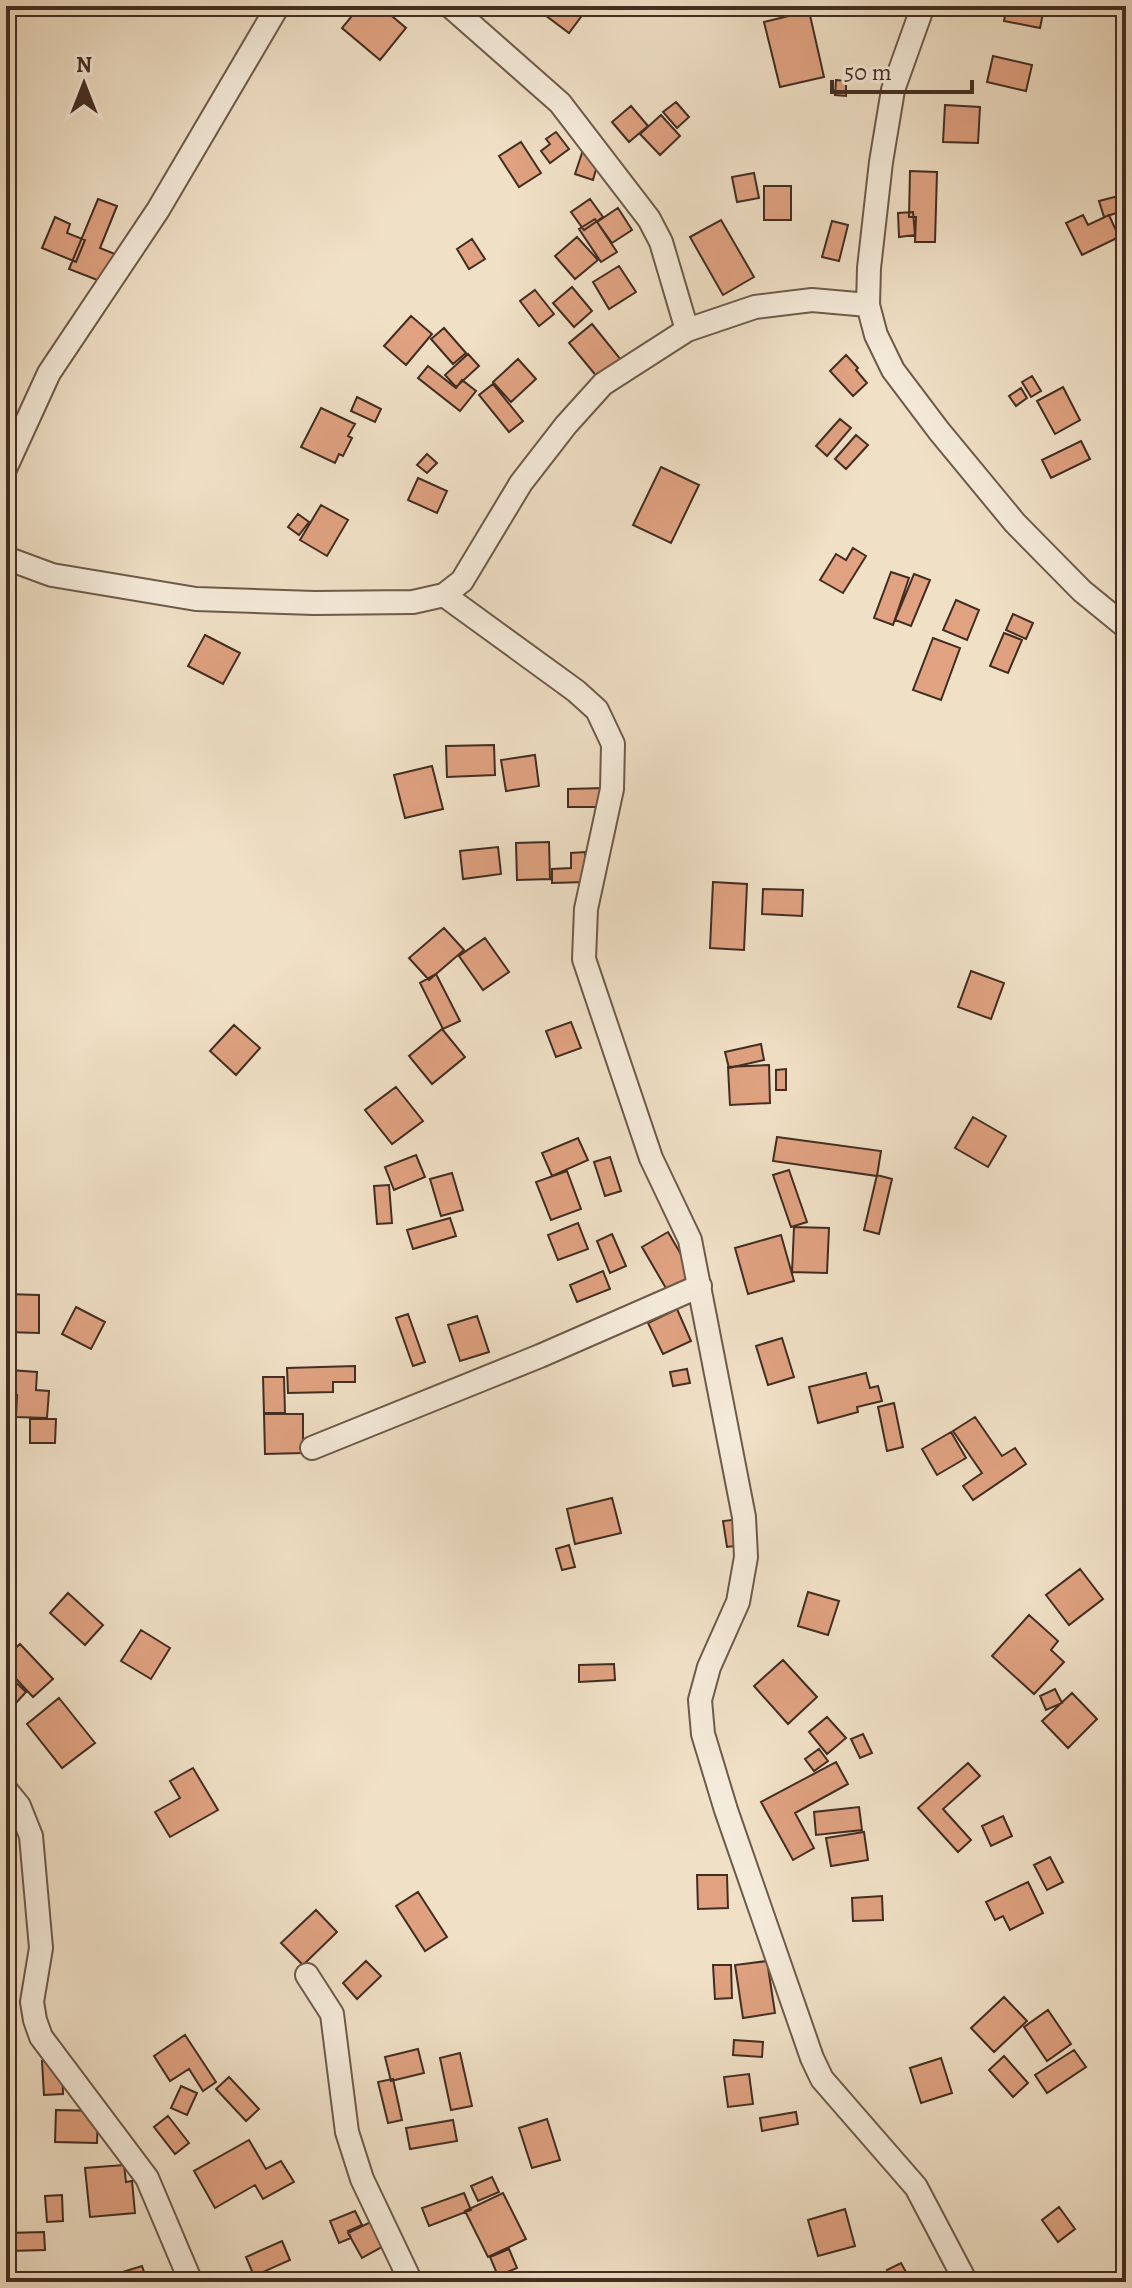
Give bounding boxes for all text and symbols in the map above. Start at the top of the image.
north arrow [44,44,124,124]
scale bar [832,44,972,94]
text: N [76,50,92,80]
text: 50 m [844,56,892,88]

